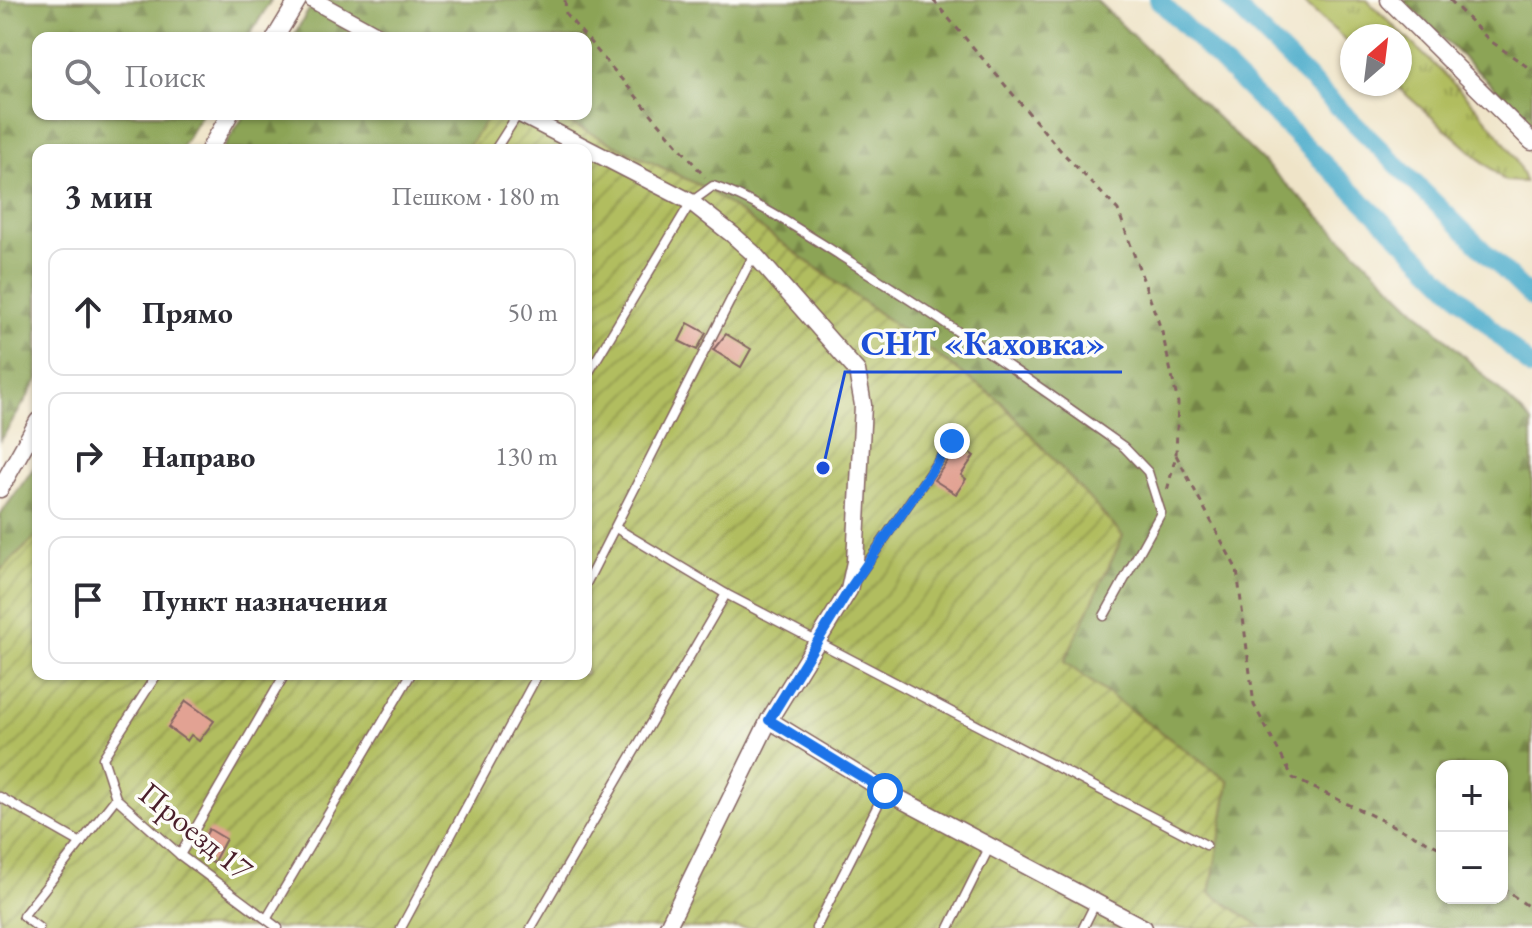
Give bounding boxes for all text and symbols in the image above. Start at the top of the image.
north arrow [1340,24,1412,96]
search box [32,32,592,120]
icon: search [60,54,104,98]
text: Поиск [124,57,206,96]
text: 3 мин [64,174,153,218]
text: Пешком · 180 m [391,179,560,213]
icon: ahead [66,290,110,334]
text: Прямо [142,293,233,332]
text: 50 m [508,295,558,329]
callout: СНТ «Каховка» [845,314,1122,372]
text: СНТ «Каховка» [861,321,1105,365]
route end [934,423,970,459]
icon: right [66,434,110,478]
text: Направо [142,437,255,476]
text: 130 m [495,439,558,473]
icon: arrive [66,578,110,622]
text: Пункт назначения [142,581,388,620]
map controls [1436,760,1508,904]
button: + [1436,760,1508,832]
street label: Проезд 17 [130,772,262,890]
route start [867,773,903,809]
button: − [1436,832,1508,904]

